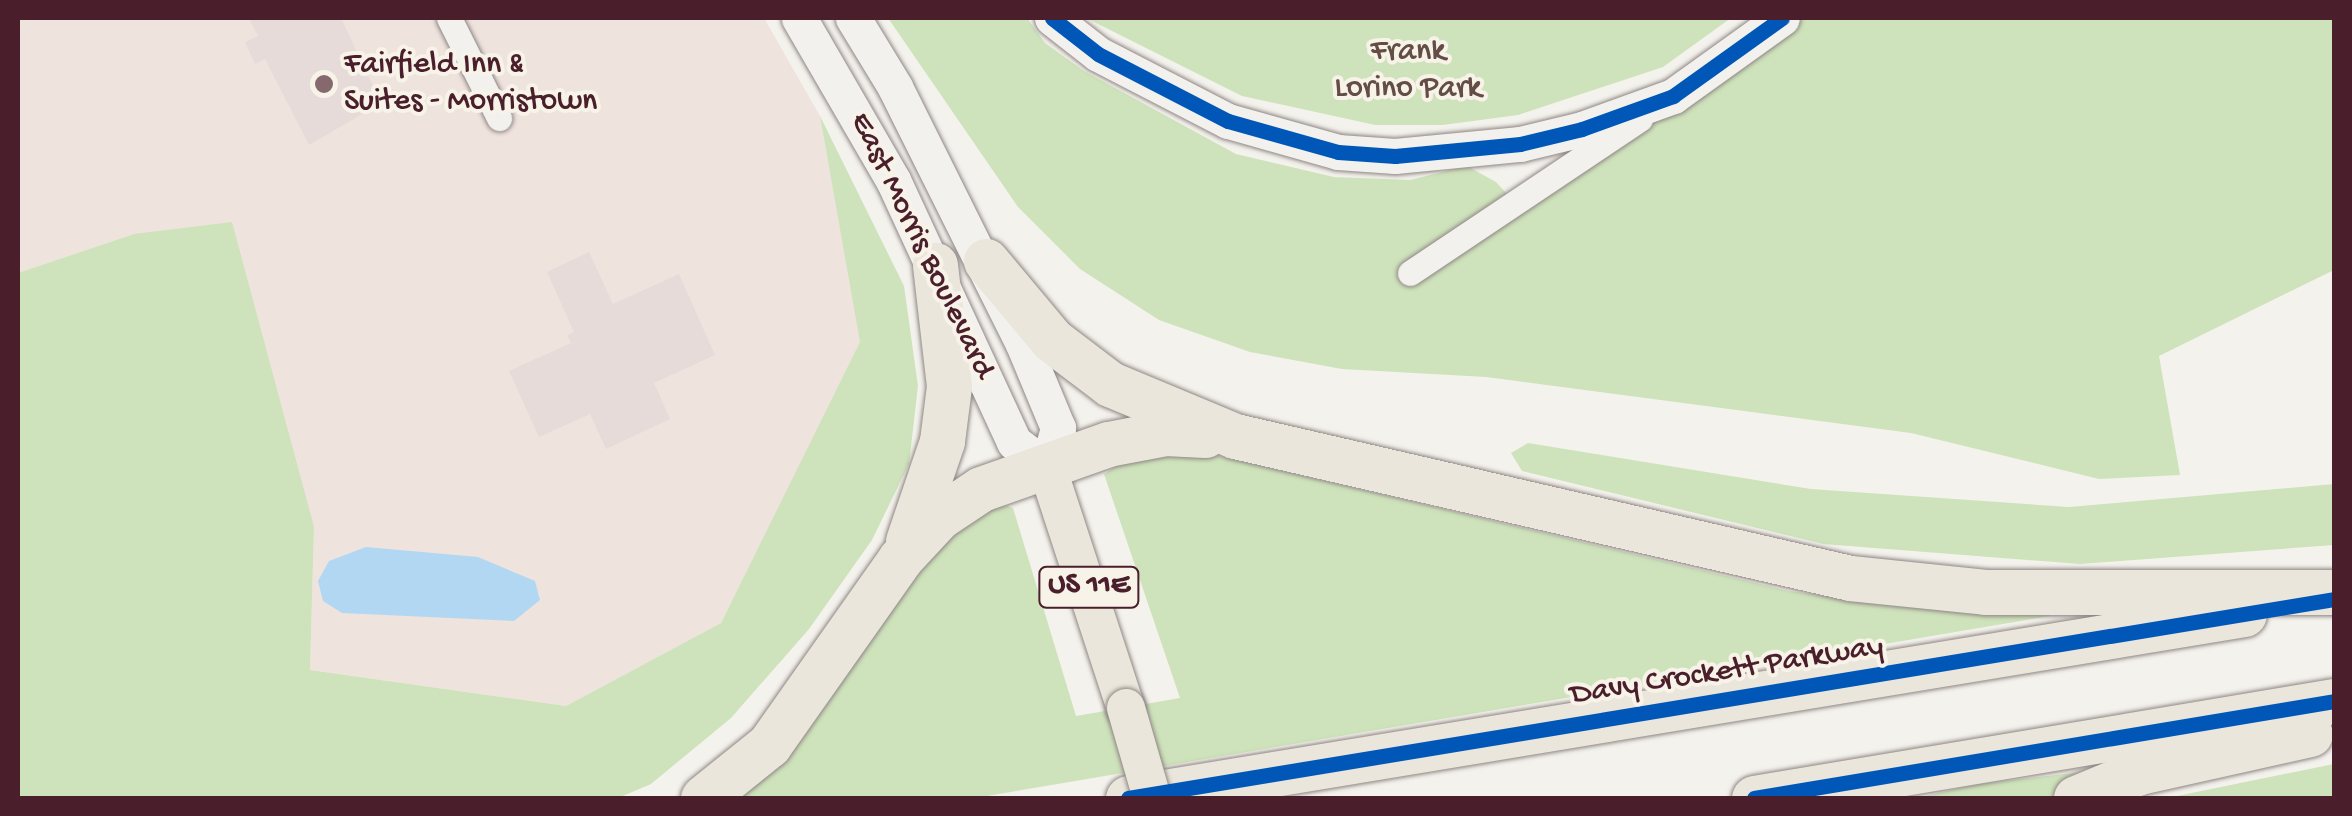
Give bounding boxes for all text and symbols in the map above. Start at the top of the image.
park label: Frank Lorino Park [1335,34,1482,109]
place label: Fairfield Inn & Suites - Morristown [344,47,597,122]
marker: Fairfield Inn & Suites - Morristown [313,73,335,95]
street label: East Morris Boulevard [840,107,1002,385]
road number: US 11E [1036,562,1142,612]
street label: Davy Crockett Parkway [1568,628,1886,716]

